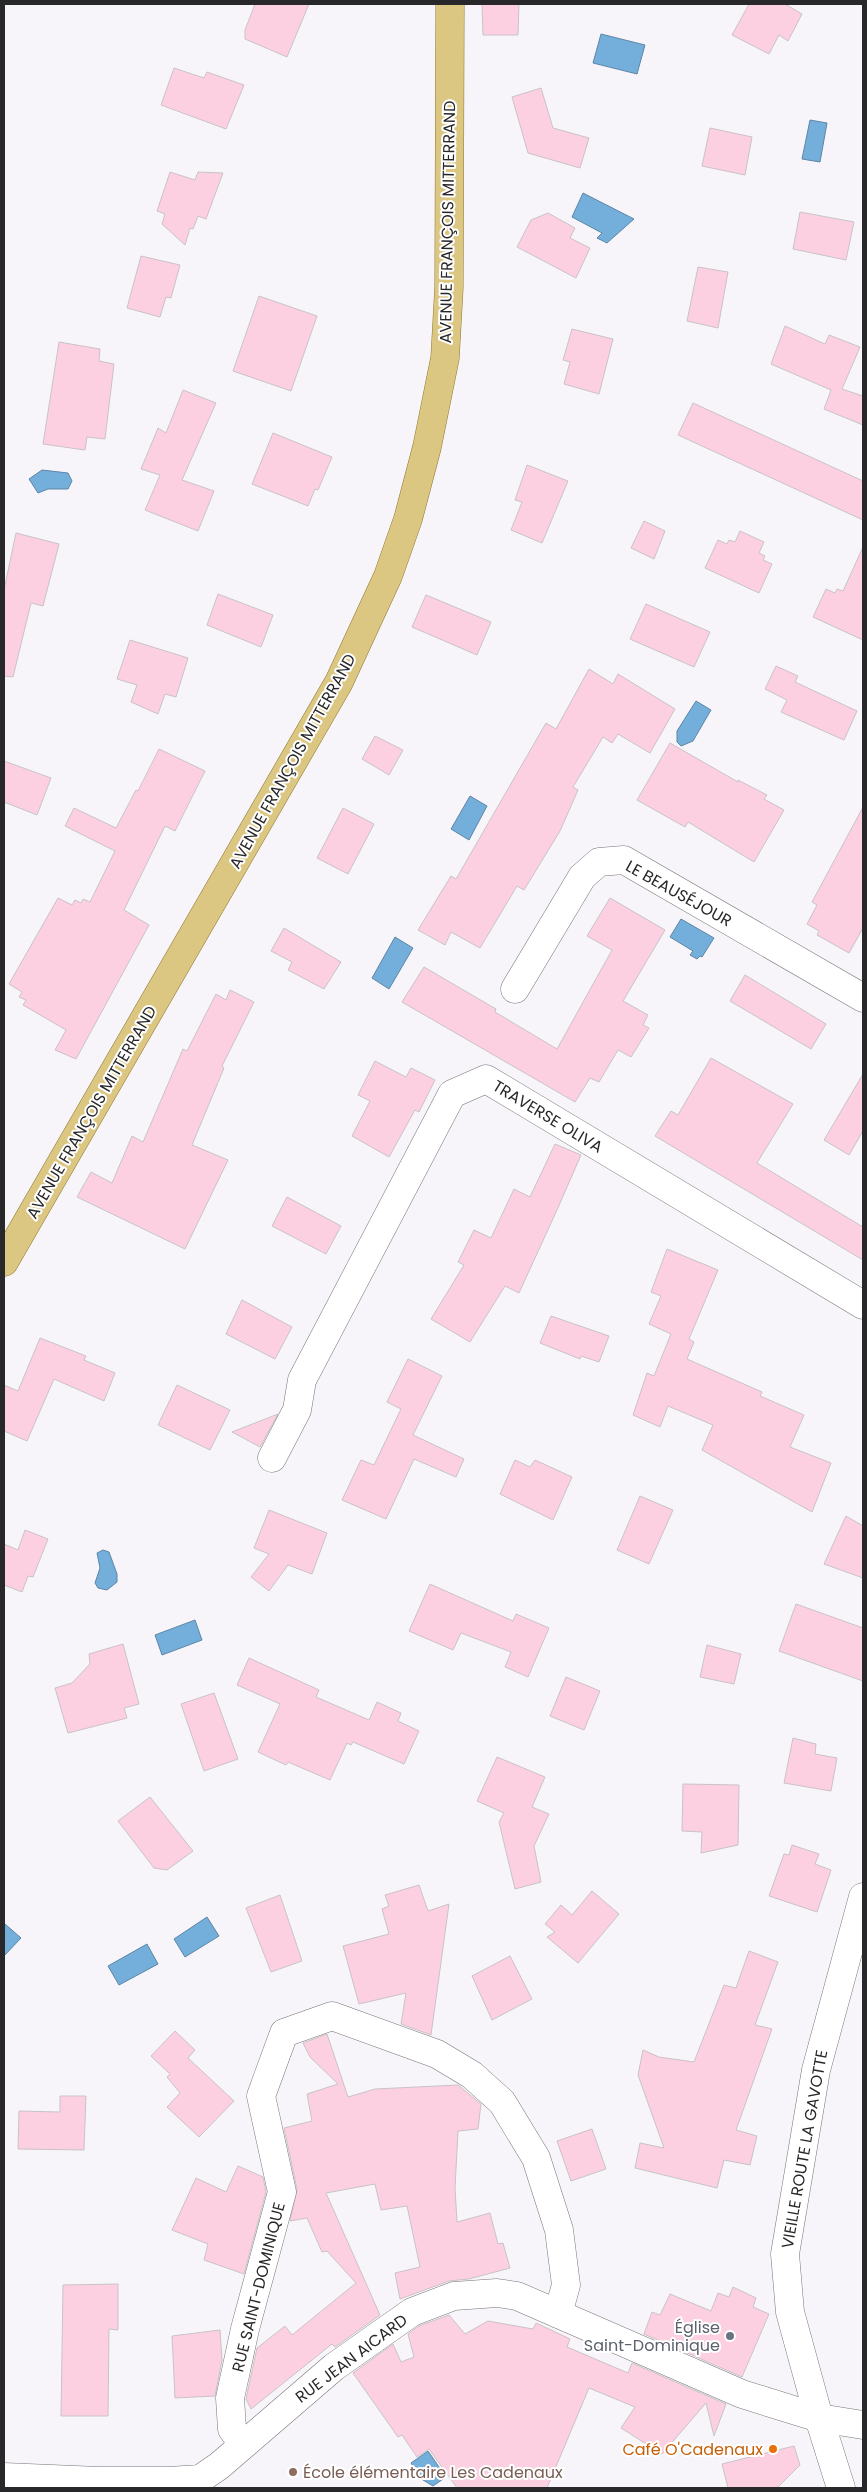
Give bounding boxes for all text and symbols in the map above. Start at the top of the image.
street label: AVENUE FRANÇOIS MITTERRAND [434,100,461,344]
street label: AVENUE FRANÇOIS MITTERRAND [224,650,361,873]
street label: LE BEAUSÉJOUR [621,855,736,932]
street label: AVENUE FRANÇOIS MITTERRAND [21,1001,162,1223]
street label: TRAVERSE OLIVA [488,1074,607,1159]
street label: VIEILLE ROUTE LA GAVOTTE [776,2048,833,2250]
street label: RUE SAINT-DOMINIQUE [226,2200,291,2374]
street label: RUE JEAN AICARD [291,2309,412,2408]
place label: Église Saint-Dominique [584,2316,720,2357]
marker: Église Saint-Dominique [724,2330,736,2342]
place label: Café O'Cadenaux [622,2438,763,2461]
marker: Café O'Cadenaux [767,2443,779,2455]
place label: École élémentaire Les Cadenaux [303,2461,563,2484]
marker: École élémentaire Les Cadenaux [287,2466,299,2478]

